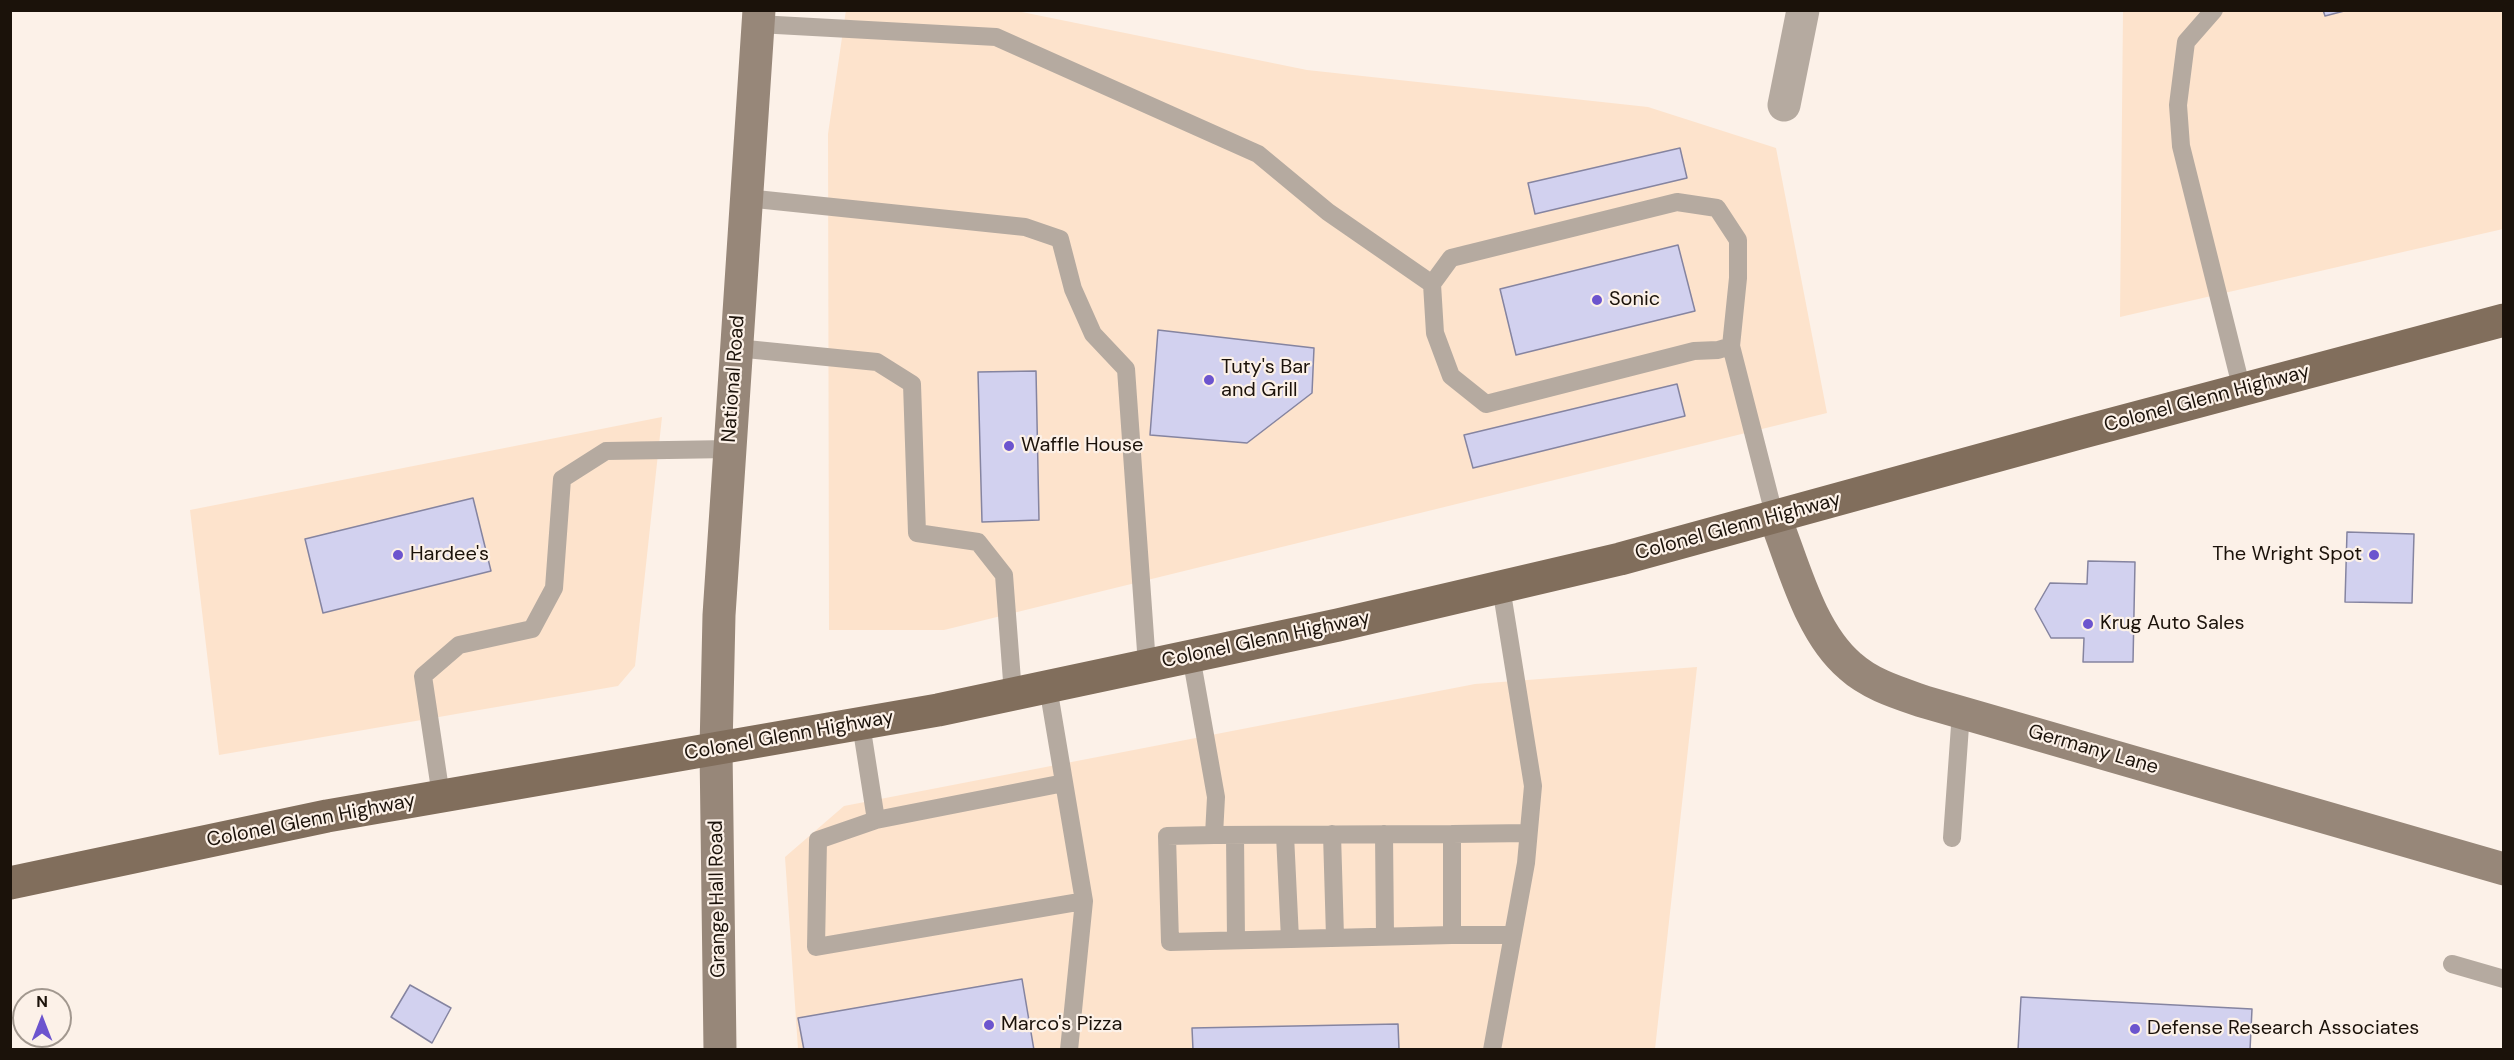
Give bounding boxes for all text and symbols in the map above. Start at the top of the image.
place label: Sonic [1609,288,1660,312]
marker: Sonic [1590,293,1604,307]
street label: National Road [718,315,750,443]
place label: Tuty's Bar and Grill [1221,356,1311,403]
street label: Colonel Glenn Highway [2101,360,2313,438]
marker: Tuty's Bar and Grill [1202,373,1216,387]
place label: Waffle House [1021,434,1143,458]
marker: Waffle House [1002,439,1016,453]
street label: Colonel Glenn Highway [1632,488,1844,566]
place label: Hardee's [410,543,489,567]
place label: The Wright Spot [2212,543,2362,567]
marker: Hardee's [391,548,405,562]
marker: The Wright Spot [2367,548,2381,562]
street label: Colonel Glenn Highway [1160,606,1372,674]
place label: Krug Auto Sales [2100,612,2245,636]
marker: Krug Auto Sales [2081,617,2095,631]
street label: Colonel Glenn Highway [682,706,896,766]
street label: Germany Lane [2025,720,2161,780]
street label: Colonel Glenn Highway [205,789,417,853]
street label: Grange Hall Road [705,820,731,978]
north arrow [12,988,72,1048]
text: N [36,991,48,1012]
place label: Marco's Pizza [1001,1013,1122,1037]
place label: Defense Research Associates [2147,1017,2419,1041]
marker: Marco's Pizza [982,1018,996,1032]
marker: Defense Research Associates [2128,1022,2142,1036]

